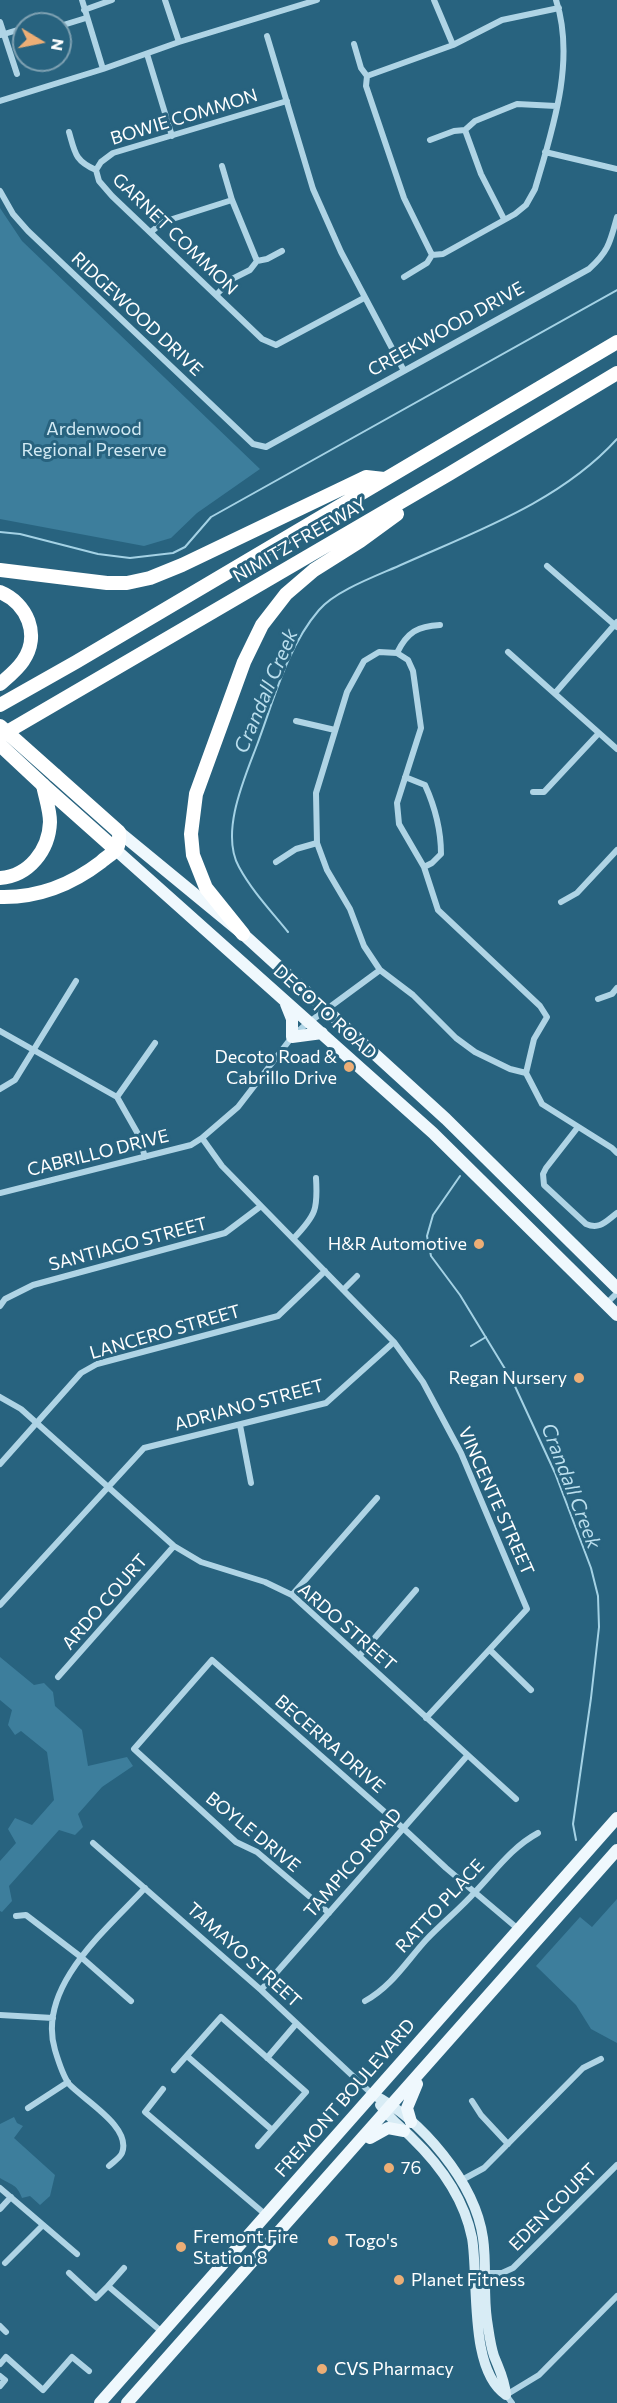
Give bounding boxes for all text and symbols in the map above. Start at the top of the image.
north arrow [12,12,72,72]
text: N [48,37,69,52]
street label: BOWIE COMMON [108,84,260,150]
street label: GARNET COMMON [108,169,242,299]
street label: RIDGEWOOD DRIVE [67,248,207,380]
street label: CREEKWOOD DRIVE [364,277,528,381]
park label: Ardenwood Regional Preserve [22,418,166,460]
street label: NIMITZ FREEWAY [229,493,371,587]
water label: Crandall Creek [229,625,303,757]
street label: DECOTO ROAD [269,960,381,1064]
place label: Decoto Road & Cabrillo Drive [215,1046,337,1088]
marker: Decoto Road & Cabrillo Drive [342,1060,356,1074]
street label: CABRILLO DRIVE [25,1125,171,1181]
street label: SANTIAGO STREET [46,1212,210,1276]
place label: H&R Automotive [328,1233,467,1255]
marker: H&R Automotive [472,1237,486,1251]
street label: LANCERO STREET [87,1300,243,1364]
place label: Regan Nursery [449,1367,567,1389]
marker: Regan Nursery [572,1371,586,1385]
street label: ADRIANO STREET [172,1375,326,1435]
water label: Crandall Creek [536,1420,606,1552]
street label: VINCENTE STREET [454,1424,538,1578]
street label: ARDO COURT [58,1550,152,1654]
street label: ARDO STREET [294,1579,400,1675]
street label: BECERRA DRIVE [271,1690,389,1798]
street label: BOYLE DRIVE [201,1787,305,1877]
street label: TAMPICO ROAD [300,1804,406,1922]
street label: RATTO PLACE [391,1855,489,1957]
street label: TAMAYO STREET [182,1898,306,2012]
street label: FREMONT BOULEVARD [270,2015,420,2181]
place label: 76 [401,2157,421,2179]
street label: EDEN COURT [505,2159,601,2255]
marker: 76 [382,2161,396,2175]
place label: Fremont Fire Station 8 [193,2226,298,2268]
place label: Togo's [345,2230,398,2252]
marker: Togo's [326,2234,340,2248]
marker: Fremont Fire Station 8 [174,2240,188,2254]
place label: Planet Fitness [411,2269,525,2291]
marker: Planet Fitness [392,2273,406,2287]
place label: CVS Pharmacy [334,2358,454,2380]
marker: CVS Pharmacy [315,2362,329,2376]

